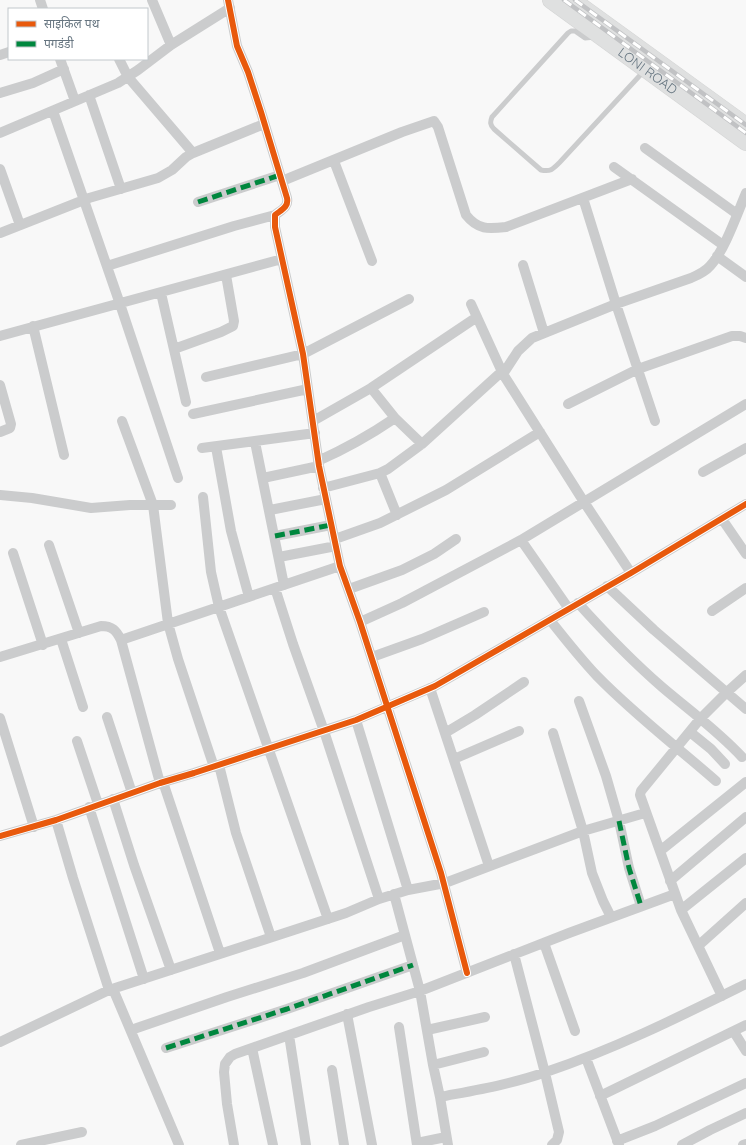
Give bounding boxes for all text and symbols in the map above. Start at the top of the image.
legend [8,8,148,60]
text: साइकिल पथ [44,16,100,31]
text: पगडंडी [44,36,74,51]
street label: LONI ROAD [615,44,681,98]

